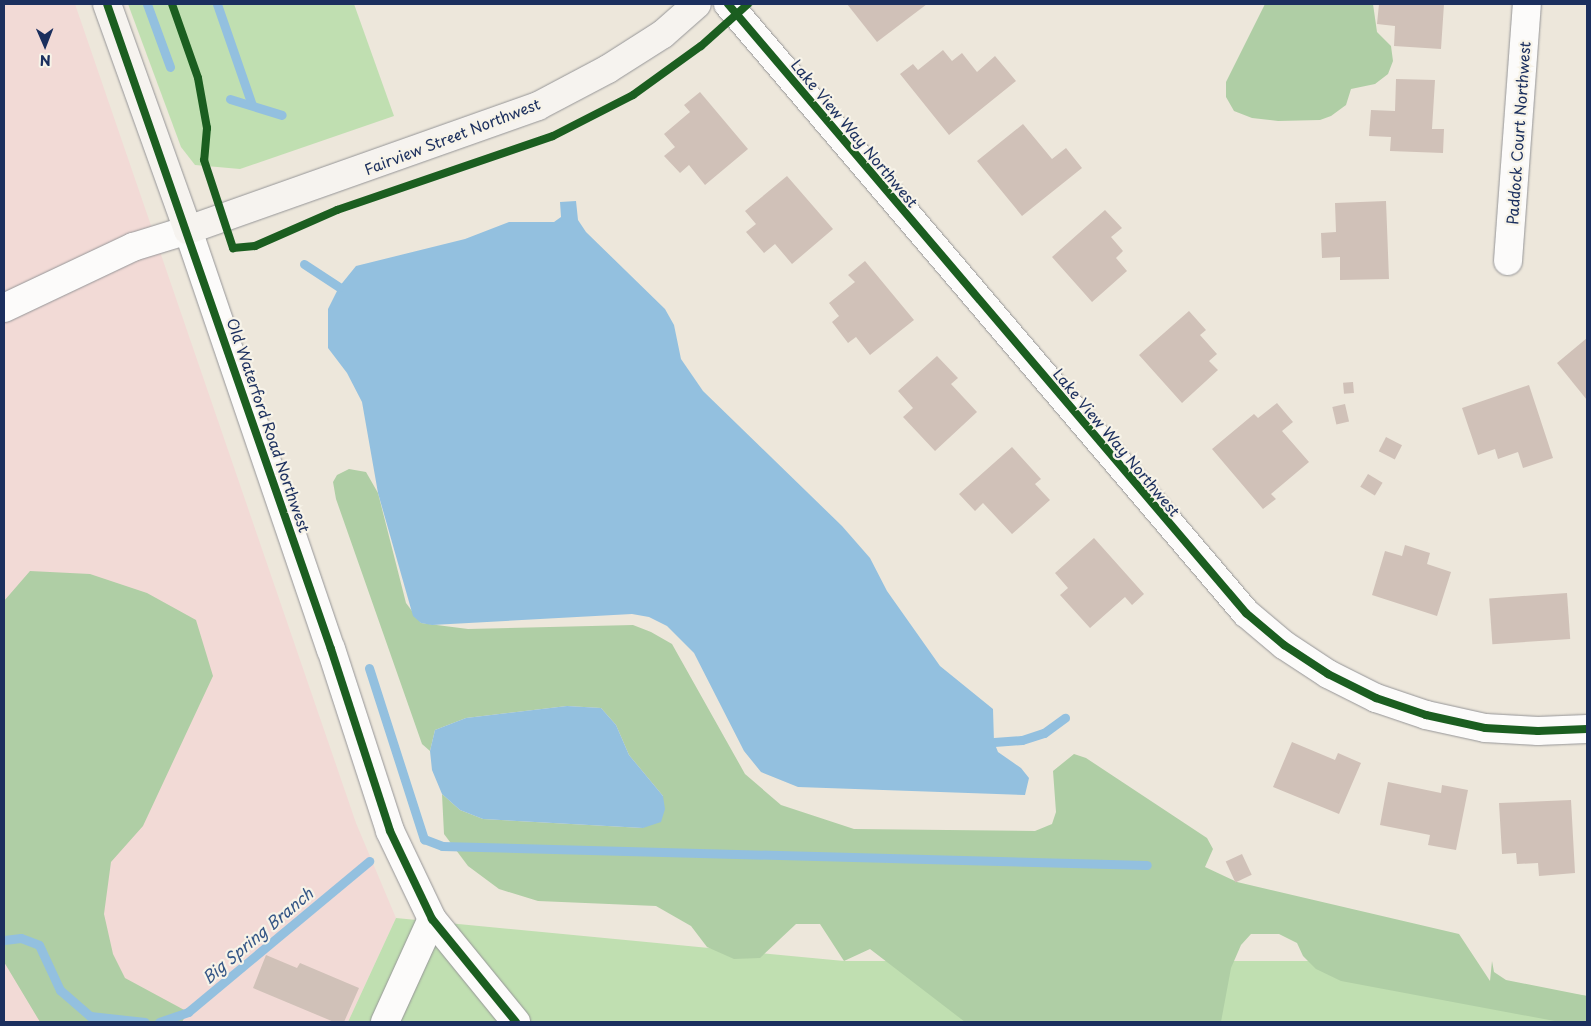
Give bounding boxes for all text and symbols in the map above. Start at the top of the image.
north arrow [20,20,70,70]
street label: Paddock Court Northwest [1503,41,1533,225]
text: N [40,50,51,71]
street label: Lake View Way Northwest [787,55,923,211]
street label: Fairview Street Northwest [360,94,544,178]
street label: Old Waterford Road Northwest [224,316,314,534]
street label: Lake View Way Northwest [1049,364,1185,520]
water label: Big Spring Branch [198,883,316,987]

